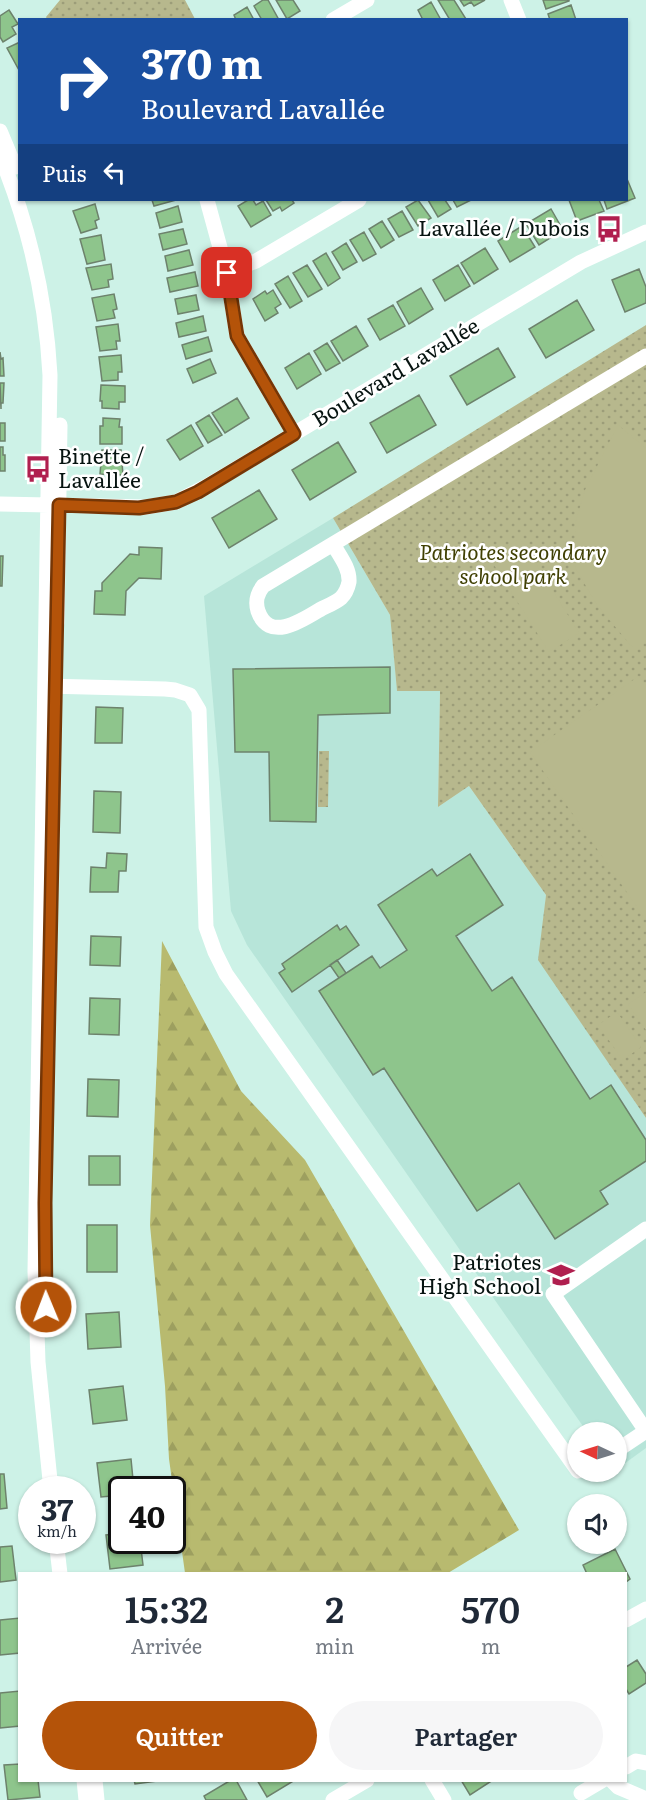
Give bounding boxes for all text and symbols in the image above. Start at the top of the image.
text: 370 m [141,30,263,92]
icon: right [42,42,120,120]
text: Boulevard Lavallée [141,87,385,127]
text: Puis [42,156,86,189]
icon: left [98,156,131,189]
place label: Lavallée / Dubois [418,211,589,242]
bus stop icon: Lavallée / Dubois [594,214,624,244]
pin [201,247,252,298]
icon: arrive [210,256,243,289]
street label: Boulevard Lavallée [305,309,484,433]
place label: Binette / Lavallée [58,439,144,494]
bus stop icon: Binette / Lavallée [23,454,53,484]
park label: Patriotes secondary school park [419,535,607,590]
place label: Patriotes High School [419,1245,541,1300]
school or university icon: Patriotes High School [546,1260,576,1290]
position arrow [14,1275,78,1339]
north arrow [567,1422,627,1482]
map controls [567,1422,627,1554]
speed limit sign: 40 [108,1476,186,1554]
text: 37 [41,1486,73,1530]
button: sound [567,1494,627,1554]
text: km/h [37,1519,77,1542]
text: 15:32 [125,1581,208,1634]
text: 2 [325,1581,344,1634]
text: 570 [461,1581,520,1634]
text: Arrivée [131,1630,202,1660]
text: min [315,1630,354,1660]
text: m [481,1630,500,1660]
button: Quitter [42,1701,317,1770]
button: Partager [329,1701,603,1770]

